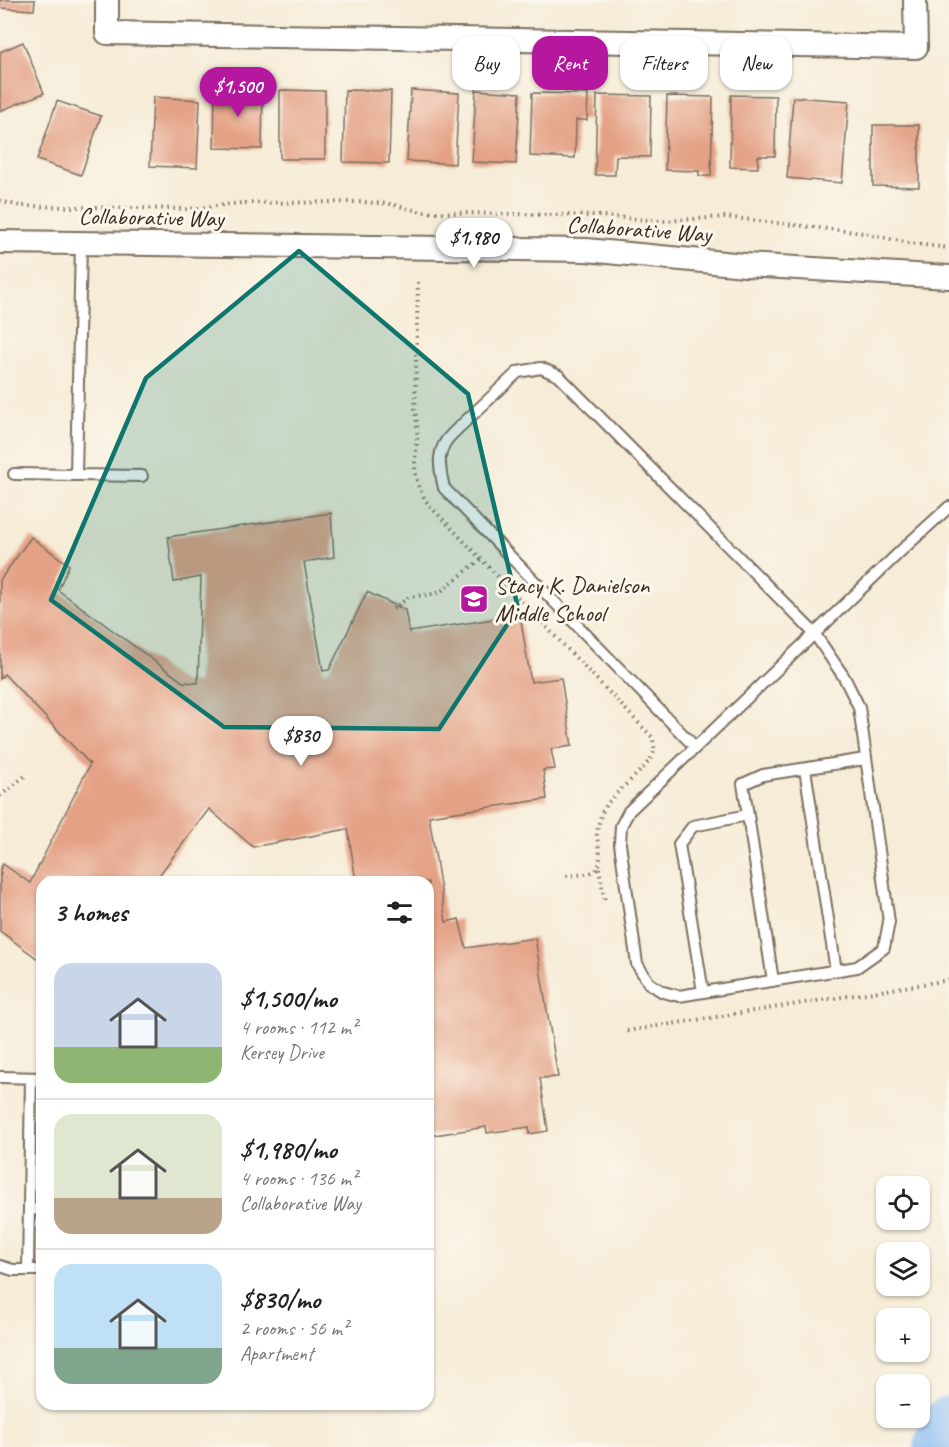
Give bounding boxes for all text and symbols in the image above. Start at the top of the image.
chip: Buy [452,36,520,90]
chip: Rent [532,36,608,90]
chip: Filters [620,36,708,90]
chip: New [720,36,792,90]
pin: $1,500 [189,67,287,118]
text: $1,500 [214,74,262,99]
street label: Collaborative Way [78,201,226,233]
street label: Collaborative Way [566,209,714,249]
pin: $1,980 [425,218,523,269]
text: $1,980 [450,225,498,250]
place label: Stacy K. Danielson Middle School [495,570,651,628]
school or university icon: Stacy K. Danielson Middle School [458,583,490,615]
pin: $830 [265,716,337,767]
text: $830 [283,723,319,748]
text: 3 homes [54,896,127,929]
icon: filters [383,896,416,929]
text: $1,500/mo [240,982,337,1015]
icon: home [102,987,174,1059]
text: 4 rooms · 112 m² [240,1015,357,1040]
text: Kersey Drive [240,1040,324,1065]
text: $1,980/mo [240,1133,337,1166]
icon: home [102,1138,174,1210]
text: 4 rooms · 136 m² [240,1166,357,1191]
map controls [876,1176,930,1428]
button: locate [876,1176,930,1230]
text: Collaborative Way [240,1191,361,1216]
button: layers [876,1242,930,1296]
text: $830/mo [240,1283,320,1316]
icon: home [102,1288,174,1360]
button: + [876,1308,930,1362]
text: 2 rooms · 56 m² [240,1316,348,1341]
text: Apartment [240,1341,313,1366]
button: − [876,1374,930,1428]

